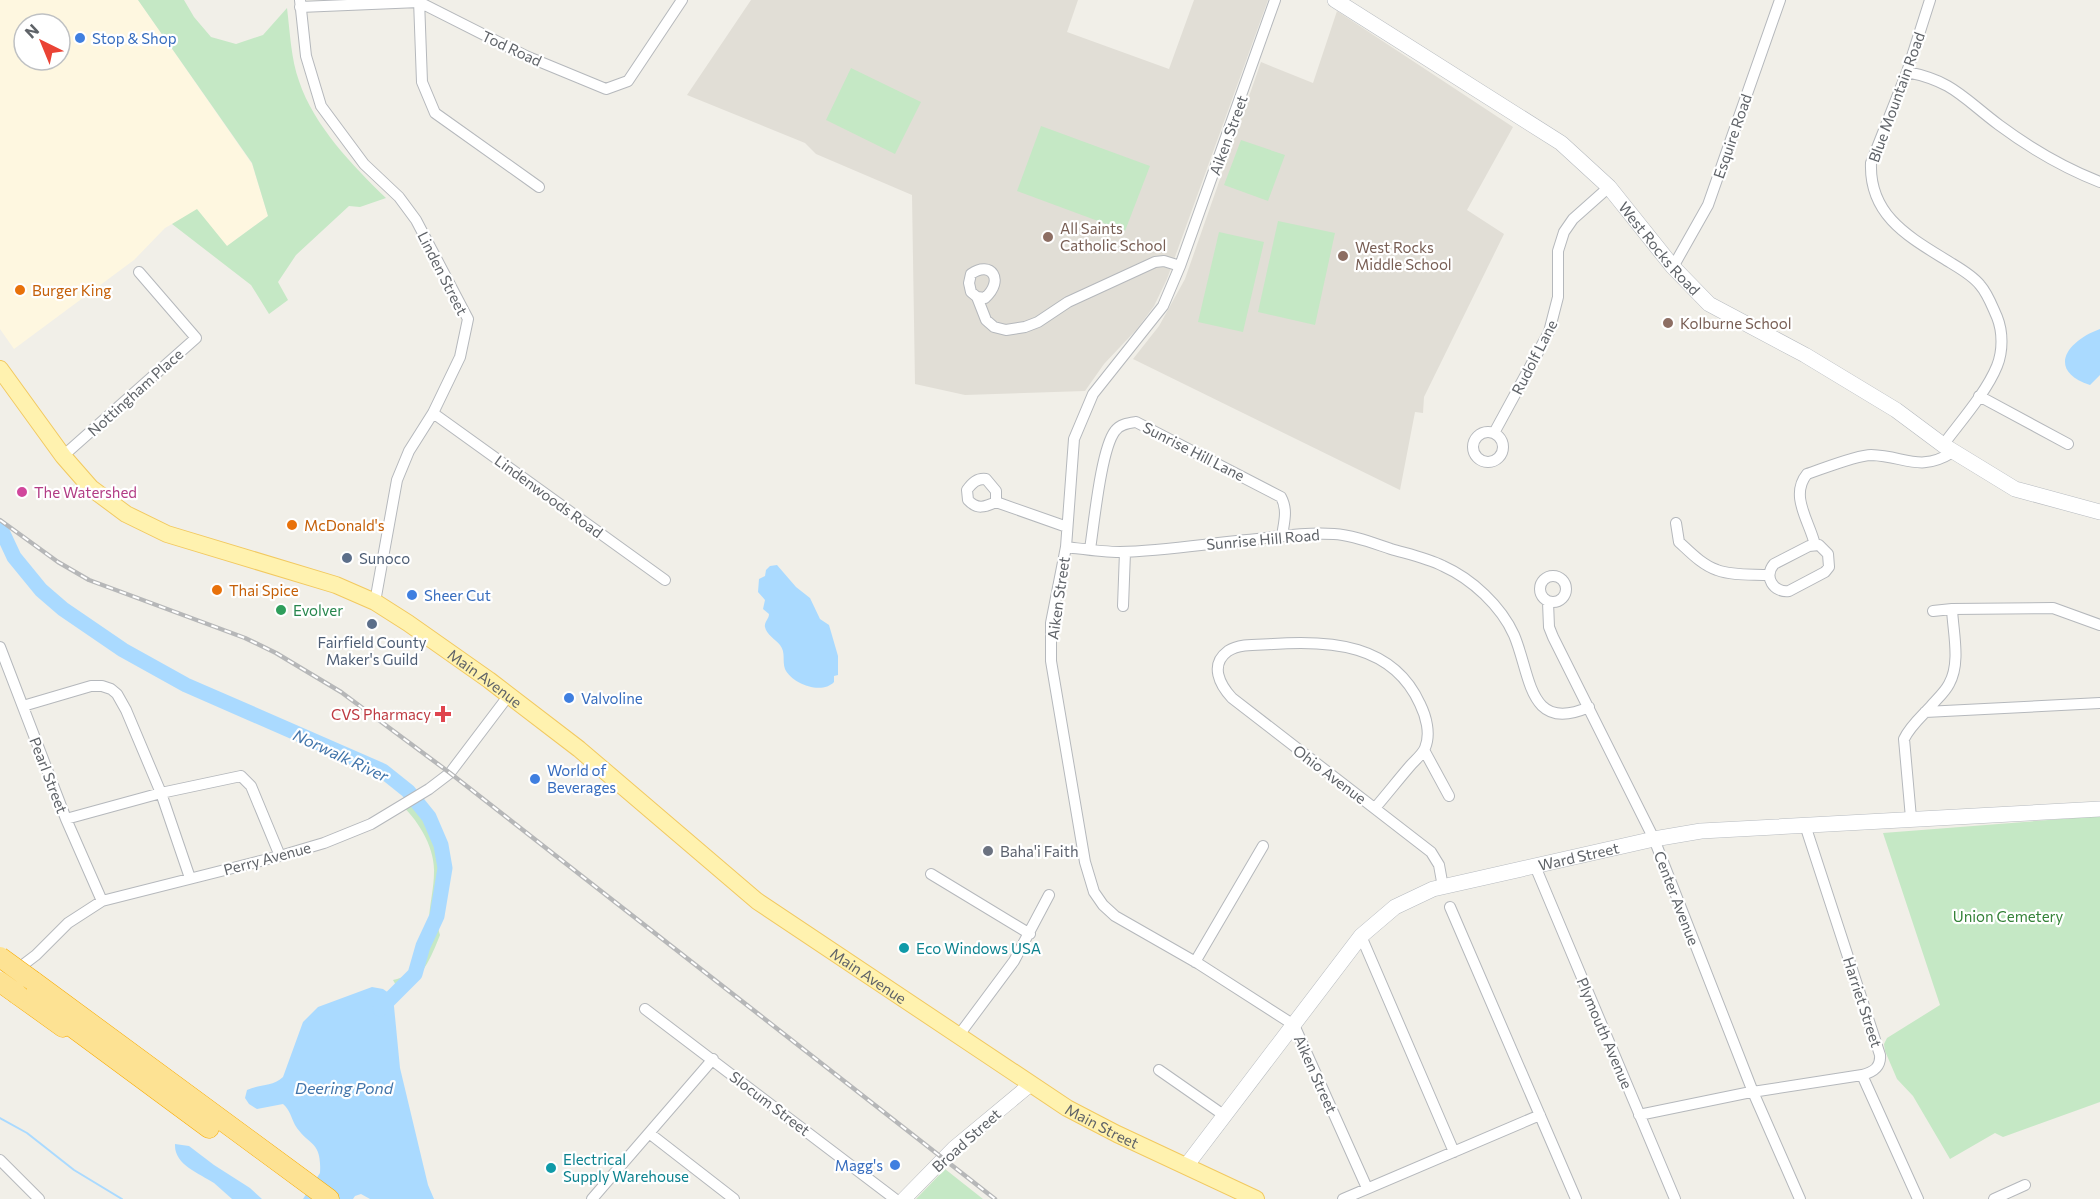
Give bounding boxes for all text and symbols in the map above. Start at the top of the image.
north arrow [12,12,72,72]
text: N [21,20,42,42]
street label: Tod Road [479,26,545,70]
place label: Stop & Shop [92,29,177,47]
street label: Blue Mountain Road [1864,29,1928,165]
marker: Stop & Shop [73,31,87,45]
street label: Esquire Road [1709,91,1755,181]
street label: Aiken Street [1205,93,1251,177]
street label: West Rocks Road [1615,198,1704,299]
place label: All Saints Catholic School [1060,219,1166,254]
street label: Linden Street [414,228,472,318]
marker: All Saints Catholic School [1041,230,1055,244]
place label: West Rocks Middle School [1355,238,1452,273]
marker: West Rocks Middle School [1336,249,1350,263]
place label: Burger King [32,281,111,299]
marker: Burger King [13,283,27,297]
place label: Kolburne School [1680,314,1791,332]
marker: Kolburne School [1661,316,1675,330]
street label: Rudolf Lane [1507,317,1561,397]
street label: Nottingham Place [84,344,186,439]
street label: Sunrise Hill Lane [1140,418,1248,484]
street label: Lindenwoods Road [491,451,607,541]
place label: The Watershed [34,483,137,501]
marker: The Watershed [15,485,29,499]
place label: McDonald's [304,516,385,534]
marker: McDonald's [285,518,299,532]
street label: Sunrise Hill Road [1206,525,1320,553]
place label: Sunoco [359,549,410,567]
marker: Sunoco [340,551,354,565]
street label: Aiken Street [1043,555,1073,641]
place label: Thai Spice [229,581,299,599]
marker: Thai Spice [210,583,224,597]
place label: Sheer Cut [424,586,491,604]
marker: Sheer Cut [405,588,419,602]
place label: Evolver [293,601,343,619]
marker: Evolver [274,603,288,617]
marker: Fairfield County Maker's Guild [365,617,379,631]
place label: Fairfield County Maker's Guild [317,633,427,668]
street label: Main Avenue [444,645,526,711]
place label: Valvoline [581,689,643,707]
marker: Valvoline [562,691,576,705]
place label: CVS Pharmacy [331,705,431,723]
marker: CVS Pharmacy [436,707,450,721]
water label: Norwalk River [291,725,392,786]
street label: Pearl Street [26,734,72,816]
street label: Ohio Avenue [1290,741,1370,807]
place label: World of Beverages [547,761,616,796]
marker: World of Beverages [528,772,542,786]
street label: Perry Avenue [221,838,313,878]
street label: Ward Street [1537,838,1621,874]
place label: Baha'i Faith [1000,842,1078,860]
marker: Baha'i Faith [981,844,995,858]
street label: Center Avenue [1651,848,1703,948]
park label: Union Cemetery [1953,907,2064,925]
place label: Eco Windows USA [916,939,1041,957]
marker: Eco Windows USA [897,941,911,955]
street label: Main Avenue [827,944,910,1007]
street label: Harriet Street [1840,954,1886,1050]
street label: Plymouth Avenue [1573,975,1637,1091]
street label: Aiken Street [1291,1032,1341,1116]
street label: Slocum Street [726,1067,814,1139]
water label: Deering Pond [295,1078,394,1097]
street label: Main Street [1062,1100,1142,1152]
street label: Broad Street [928,1104,1004,1176]
place label: Electrical Supply Warehouse [563,1150,689,1185]
place label: Magg's [835,1156,883,1174]
marker: Magg's [888,1158,902,1172]
marker: Electrical Supply Warehouse [544,1161,558,1175]

